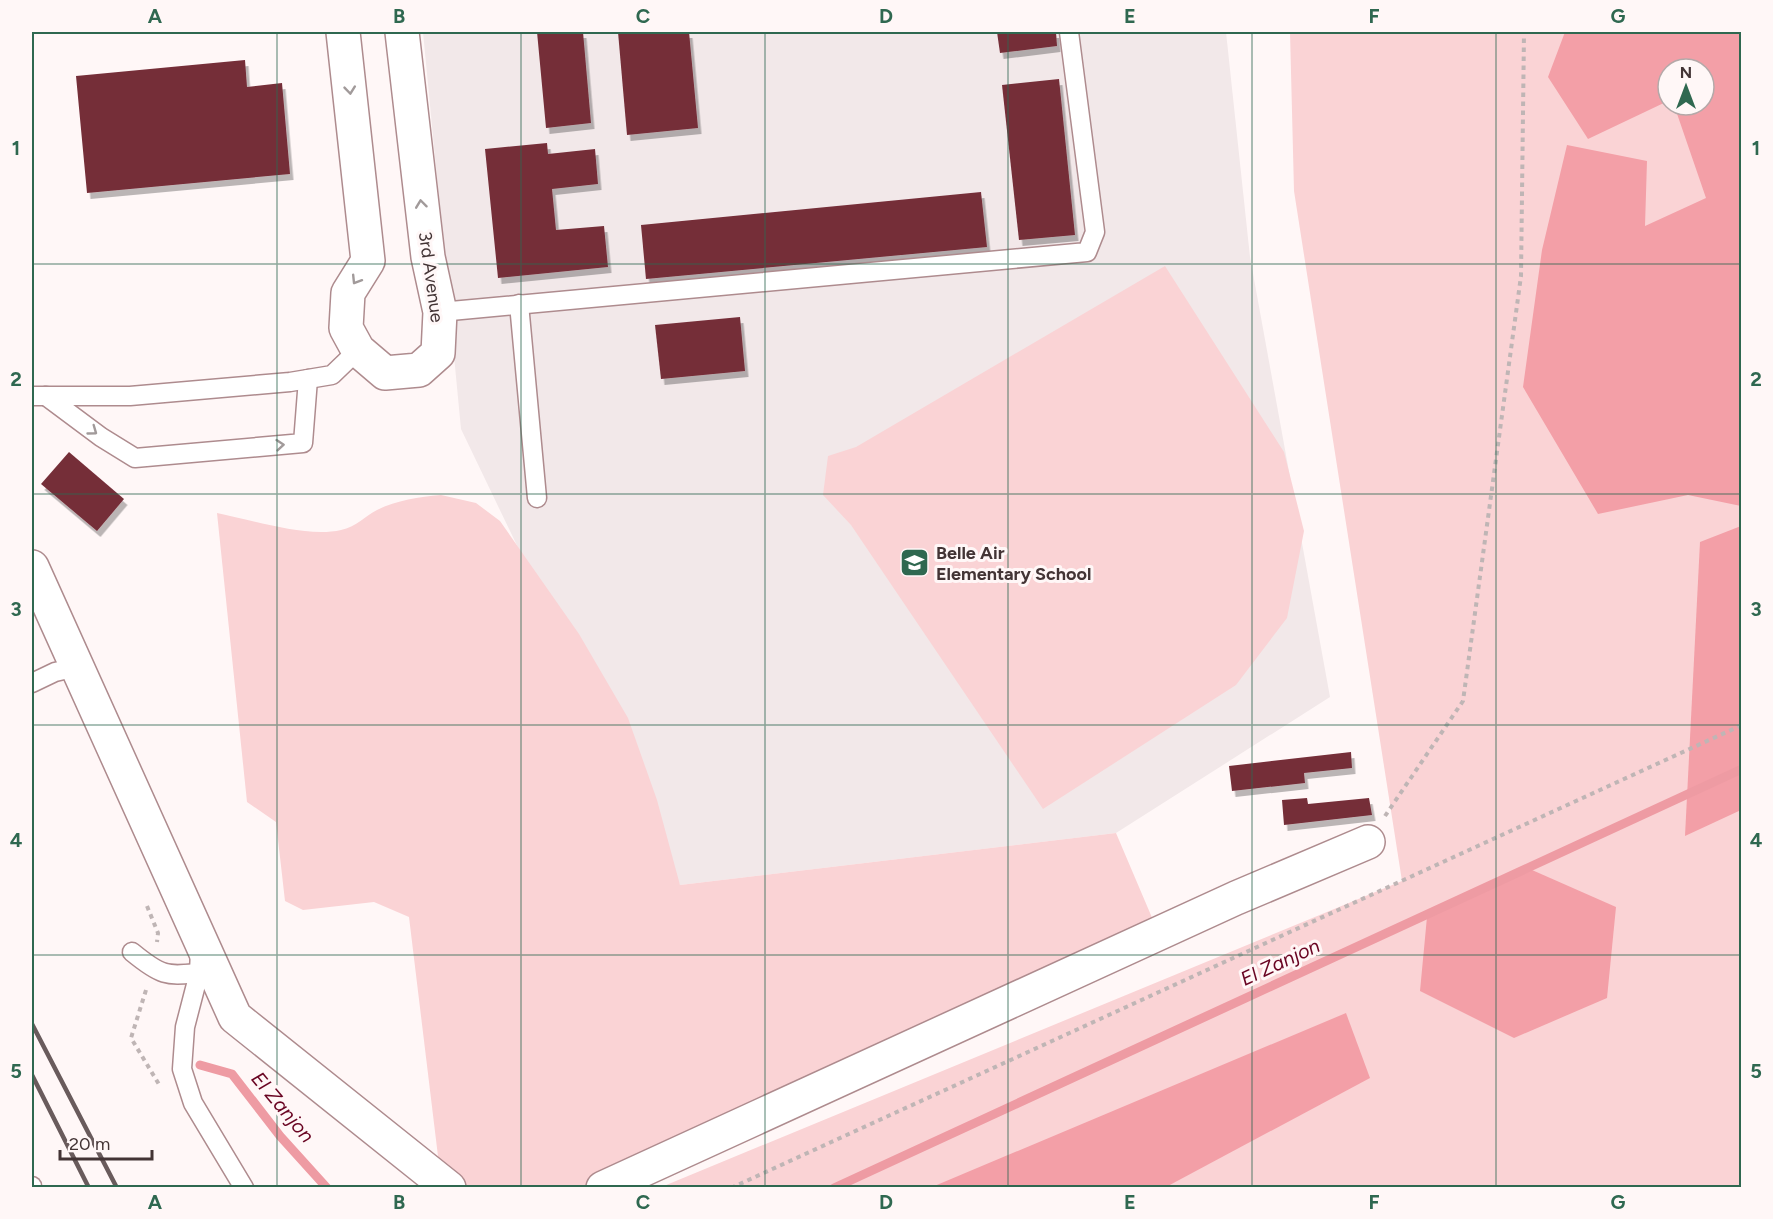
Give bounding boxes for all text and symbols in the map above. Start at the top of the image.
text: A [148,4,163,28]
text: B [393,4,405,28]
text: C [636,4,650,28]
text: D [879,4,893,28]
text: E [1124,4,1136,28]
text: F [1368,4,1380,28]
text: G [1611,4,1626,28]
north arrow [1656,57,1716,117]
text: N [1680,63,1692,82]
one-way arrow [343,85,355,94]
text: 1 [12,136,20,160]
text: 1 [1752,136,1760,160]
one-way arrow [416,199,428,208]
street label: 3rd Avenue [414,230,448,324]
one-way arrow [351,274,363,284]
text: 2 [10,367,22,391]
text: 2 [1750,367,1762,391]
one-way arrow [87,424,98,435]
one-way arrow [275,439,284,452]
place label: Belle Air Elementary School [936,542,1091,585]
school or university icon: Belle Air Elementary School [899,547,931,579]
text: 3 [10,597,22,621]
text: 3 [1750,597,1762,621]
text: 4 [10,828,23,852]
text: 4 [1750,828,1763,852]
water label: El Zanjon [1236,933,1324,991]
text: 5 [10,1059,22,1083]
text: 5 [1750,1059,1762,1083]
water label: El Zanjon [247,1067,319,1147]
scale bar [60,1123,152,1161]
text: 20 m [69,1133,110,1155]
text: A [148,1190,163,1214]
text: B [393,1190,405,1214]
text: C [636,1190,650,1214]
text: D [879,1190,893,1214]
text: E [1124,1190,1136,1214]
text: F [1368,1190,1380,1214]
text: G [1611,1190,1626,1214]

